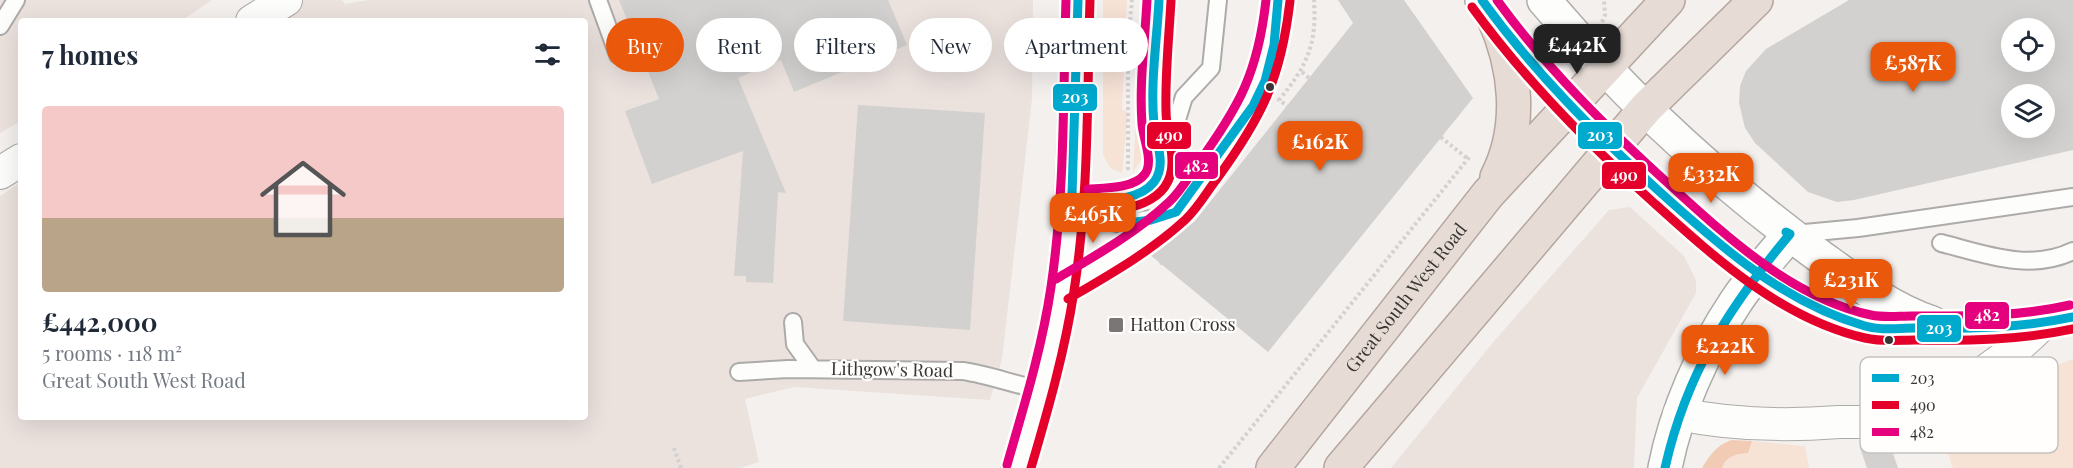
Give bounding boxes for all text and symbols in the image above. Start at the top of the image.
chip: Buy [606,18,684,72]
chip: Rent [696,18,782,72]
chip: Filters [794,18,897,72]
chip: New [909,18,992,72]
chip: Apartment [1004,18,1148,72]
map controls [2001,18,2055,138]
button: locate [2001,18,2055,72]
pin: £442K [1535,24,1619,75]
text: £442K [1547,30,1607,57]
text: 7 homes [42,37,138,72]
icon: filters [531,38,564,71]
pin: £587K [1871,42,1955,93]
text: £587K [1885,48,1941,75]
unlabelled marker [1264,81,1276,93]
line badge: 203 [1052,83,1098,112]
button: layers [2001,84,2055,138]
text: 203 [1062,86,1088,107]
line badge: 490 [1146,121,1192,150]
pin: £162K [1278,121,1362,172]
line badge: 203 [1577,121,1623,150]
text: 490 [1155,124,1183,145]
text: 203 [1587,124,1613,145]
text: £162K [1292,127,1348,154]
icon: home [249,145,357,253]
line badge: 482 [1174,151,1219,180]
pin: £332K [1669,153,1753,204]
text: 482 [1183,155,1209,176]
text: £332K [1682,159,1740,186]
line badge: 490 [1601,161,1647,190]
text: 490 [1610,164,1638,185]
pin: £465K [1051,193,1135,244]
text: £465K [1064,199,1122,226]
street label: Great South West Road [1339,217,1472,377]
pin: £231K [1809,259,1893,310]
text: £231K [1823,265,1879,292]
line badge: 482 [1964,301,2010,330]
text: £442,000 [42,304,158,339]
text: 482 [1974,304,2000,325]
place label: Hatton Cross [1130,312,1236,336]
line badge: 203 [1916,314,1962,343]
marker: Hatton Cross [1107,316,1125,334]
text: 203 [1926,317,1952,338]
pin: £222K [1683,325,1767,376]
text: £222K [1696,331,1754,358]
unlabelled marker [1883,334,1895,346]
text: 5 rooms · 118 m² [42,339,182,366]
street label: Lithgow's Road [831,356,954,382]
legend [1860,357,2058,453]
text: Great South West Road [42,366,246,393]
text: 203 [1910,367,1934,388]
text: 490 [1910,394,1936,415]
text: 482 [1910,421,1934,442]

